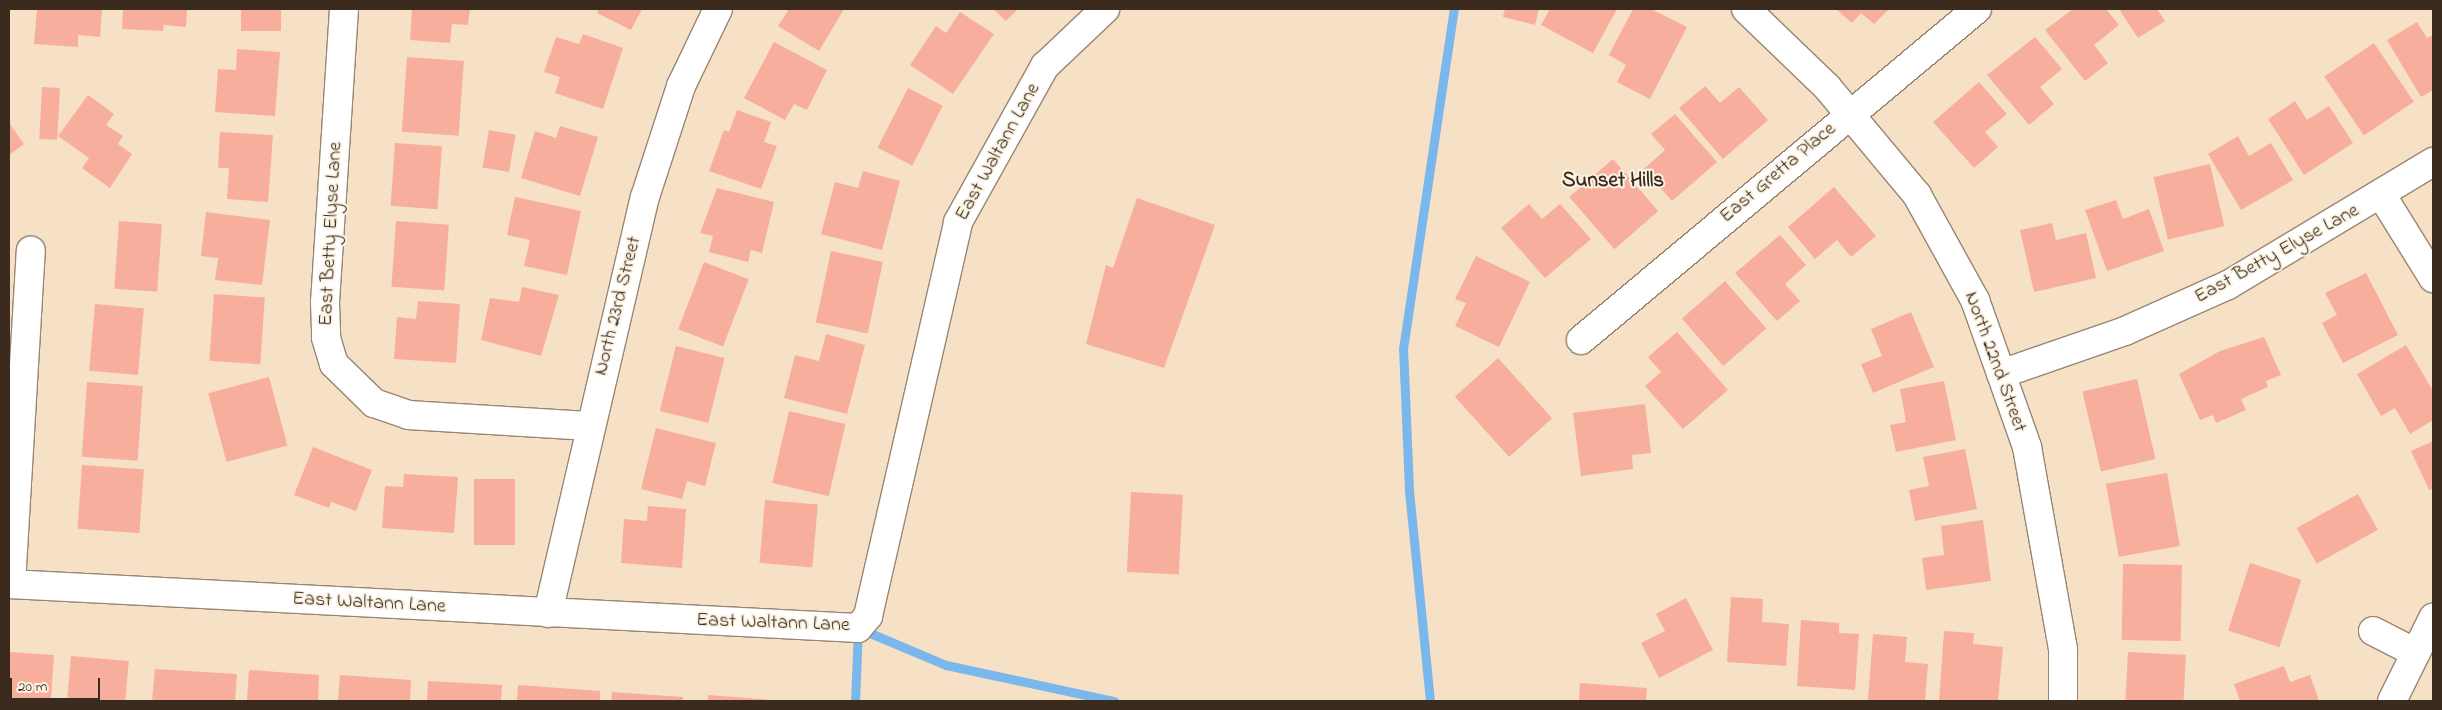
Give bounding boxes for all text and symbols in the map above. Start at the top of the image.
street label: East Waltann Lane [950,79,1046,225]
street label: East Gretta Place [1715,117,1841,229]
street label: East Betty Elyse Lane [314,141,348,327]
district label: Sunset Hills [1562,168,1664,194]
street label: East Betty Elyse Lane [2190,199,2364,309]
street label: North 23rd Street [589,234,647,378]
street label: North 22nd Street [1958,288,2032,436]
street label: East Waltann Lane [292,587,446,619]
street label: East Waltann Lane [696,608,850,638]
scale bar [12,668,102,700]
text: 20 m [18,676,47,698]

